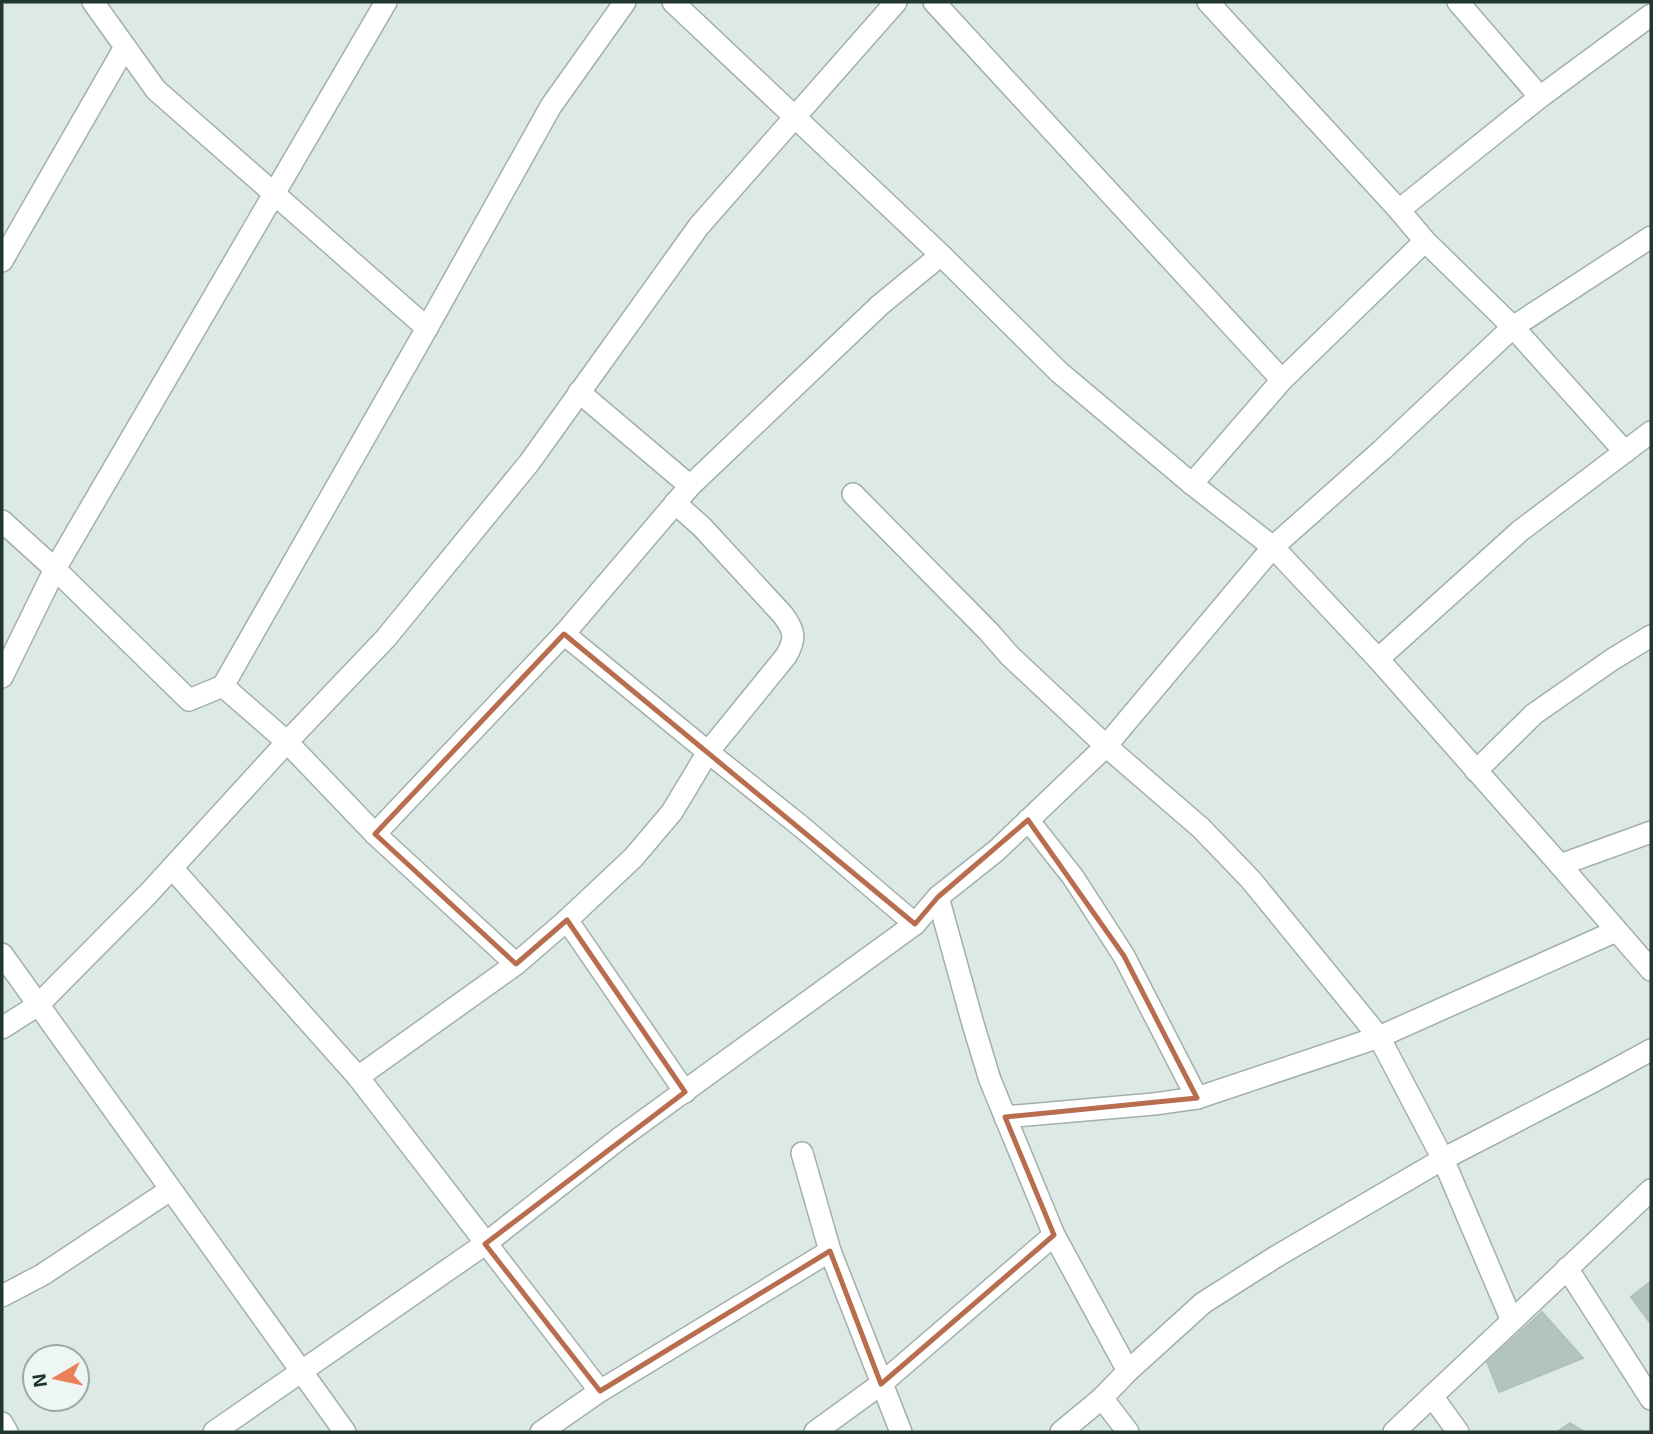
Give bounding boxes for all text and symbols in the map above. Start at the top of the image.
north arrow [21,1343,91,1413]
text: N [26,1372,51,1389]

